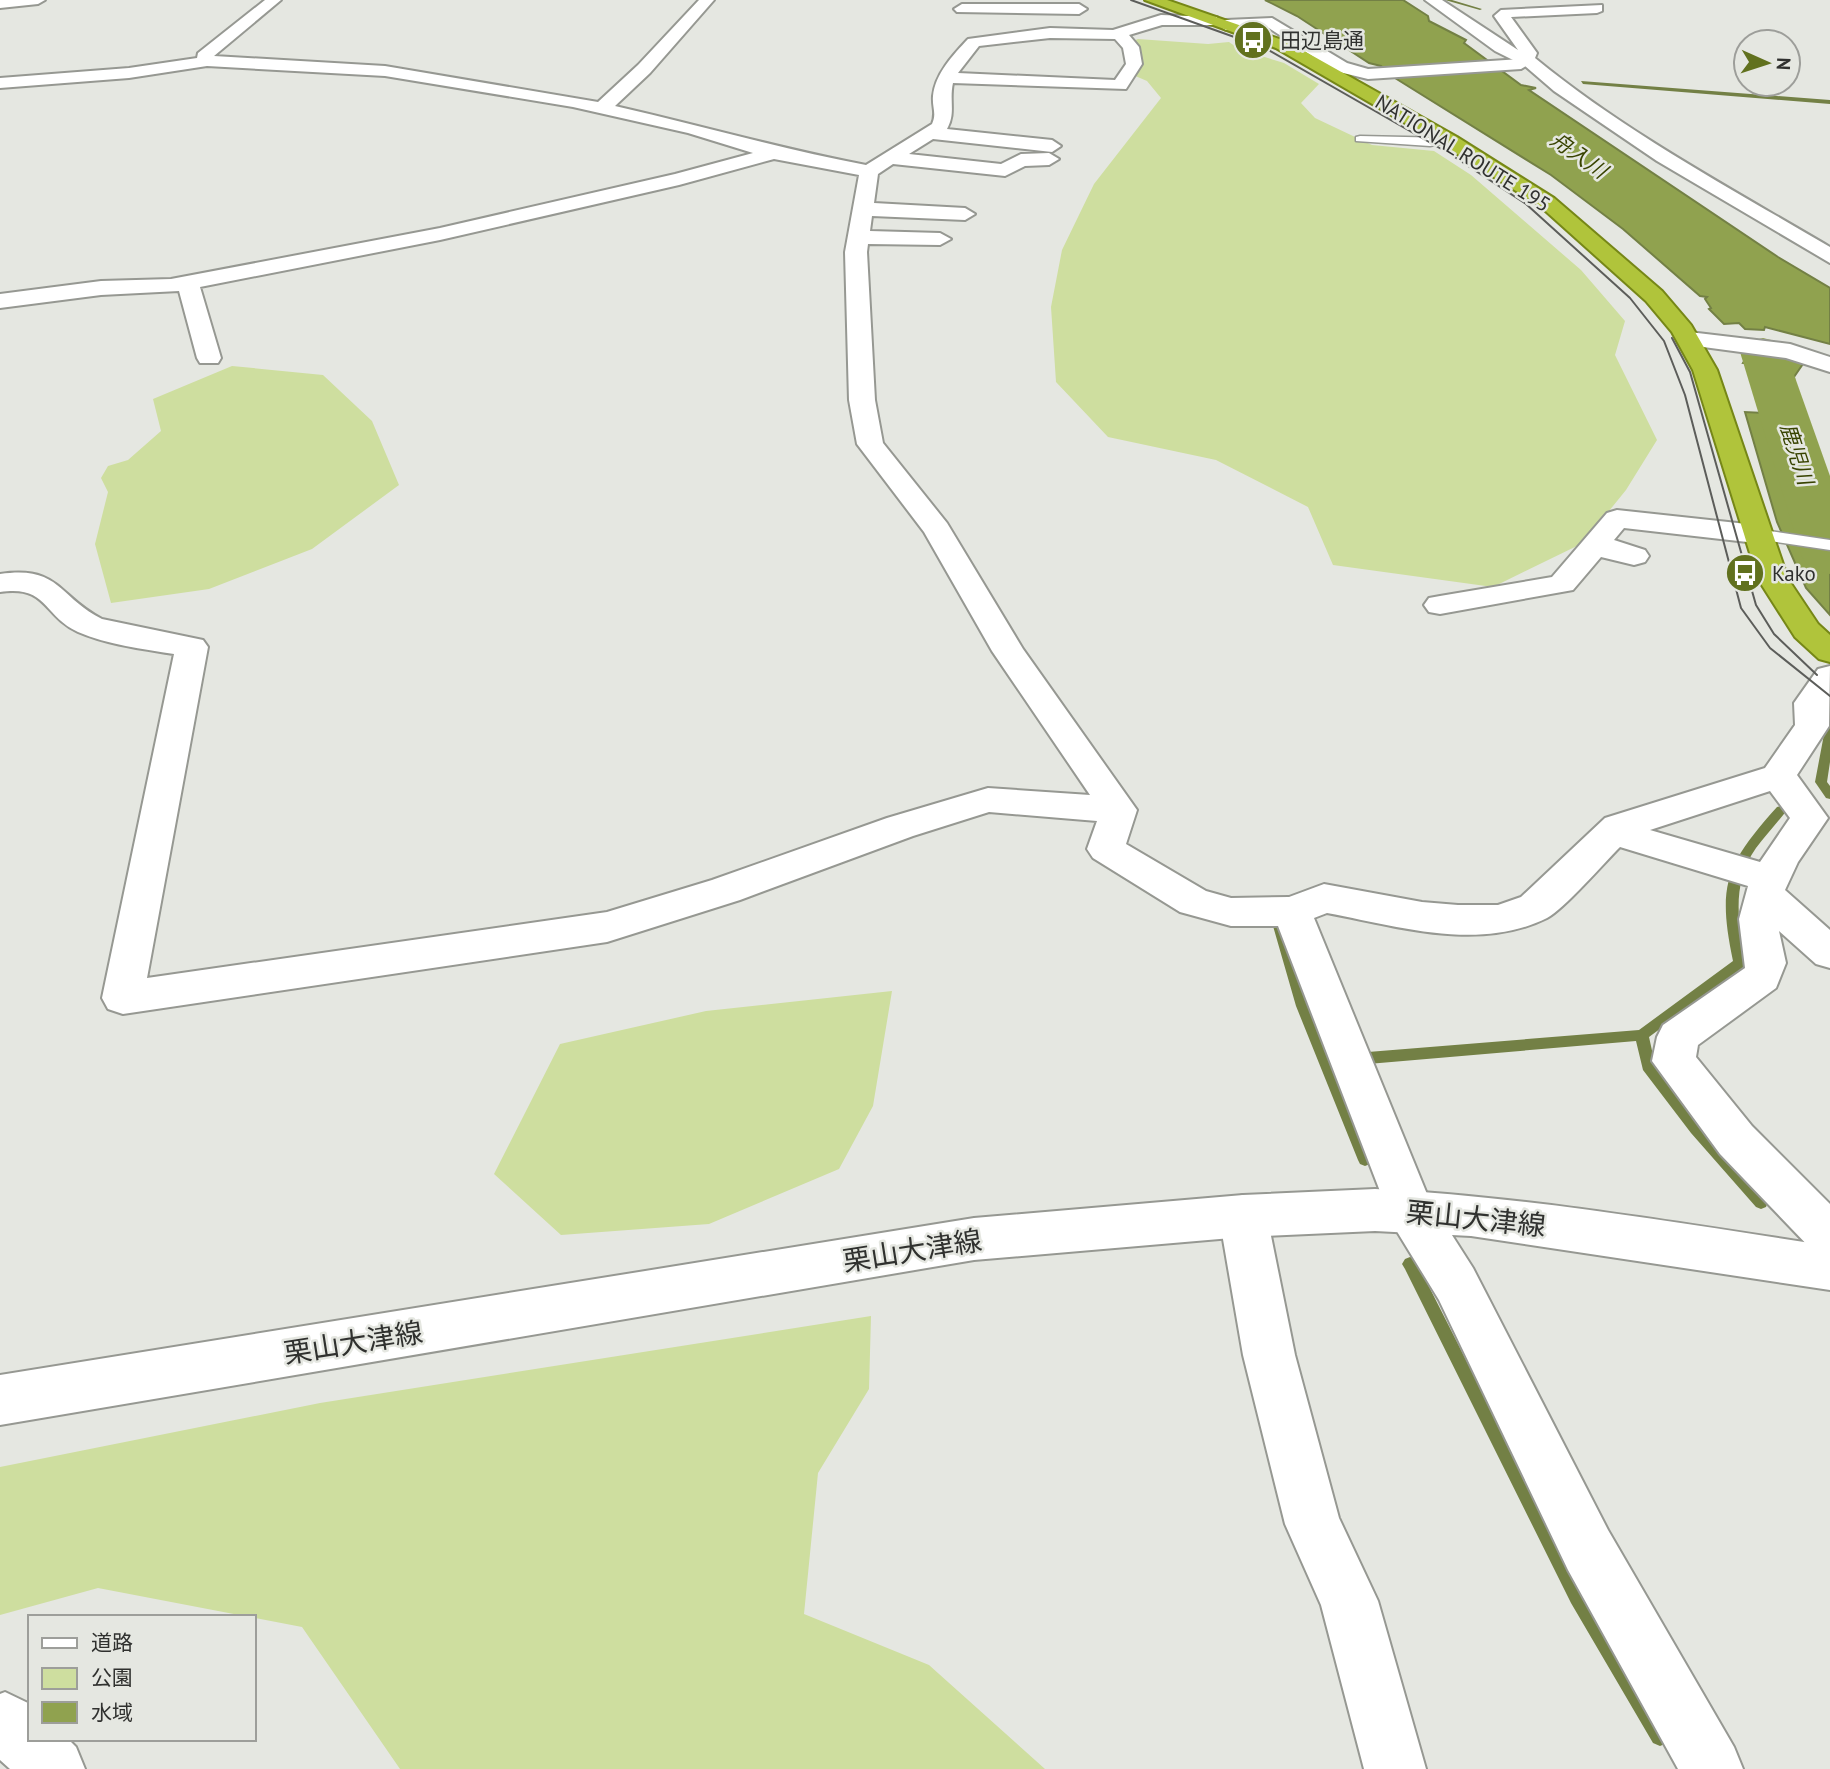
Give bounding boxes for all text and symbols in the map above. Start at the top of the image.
bus stop icon: 田辺島通 [1232,19,1274,61]
place label: 田辺島通 [1280,27,1364,54]
north arrow [1732,28,1802,98]
text: N [1772,57,1796,71]
street label: NATIONAL ROUTE 195 [1370,88,1556,218]
water label: 舟入川 [1545,126,1614,185]
water label: 鹿児川 [1774,420,1820,490]
bus stop icon: Kako [1724,552,1766,594]
place label: Kako [1772,560,1816,587]
street label: 栗山大津線 [1404,1192,1548,1244]
street label: 栗山大津線 [840,1221,984,1279]
street label: 栗山大津線 [281,1313,425,1371]
legend [28,1615,256,1741]
text: 道路 [91,1629,133,1656]
text: 公園 [91,1664,133,1691]
text: 水域 [91,1699,133,1726]

